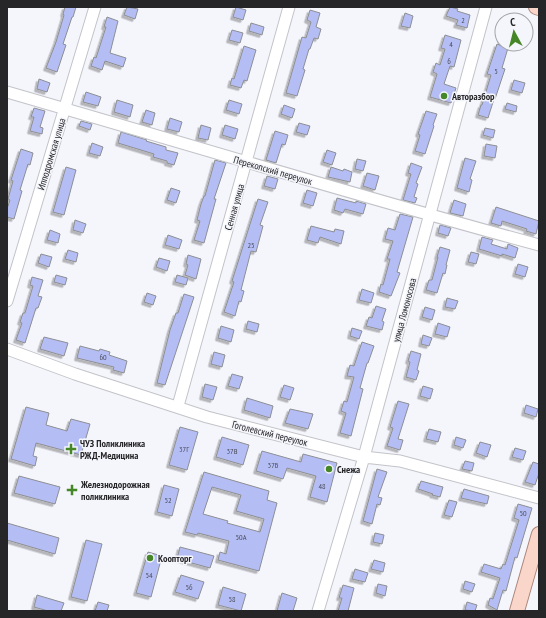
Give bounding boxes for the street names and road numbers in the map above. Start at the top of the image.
street label: Ипподромская улица [34,117,69,192]
street label: Перекопский переулок [232,153,314,188]
street label: Сенная улица [222,182,247,232]
street label: улица Ломоносова [390,277,419,344]
street label: Гоголевский переулок [231,418,309,449]

